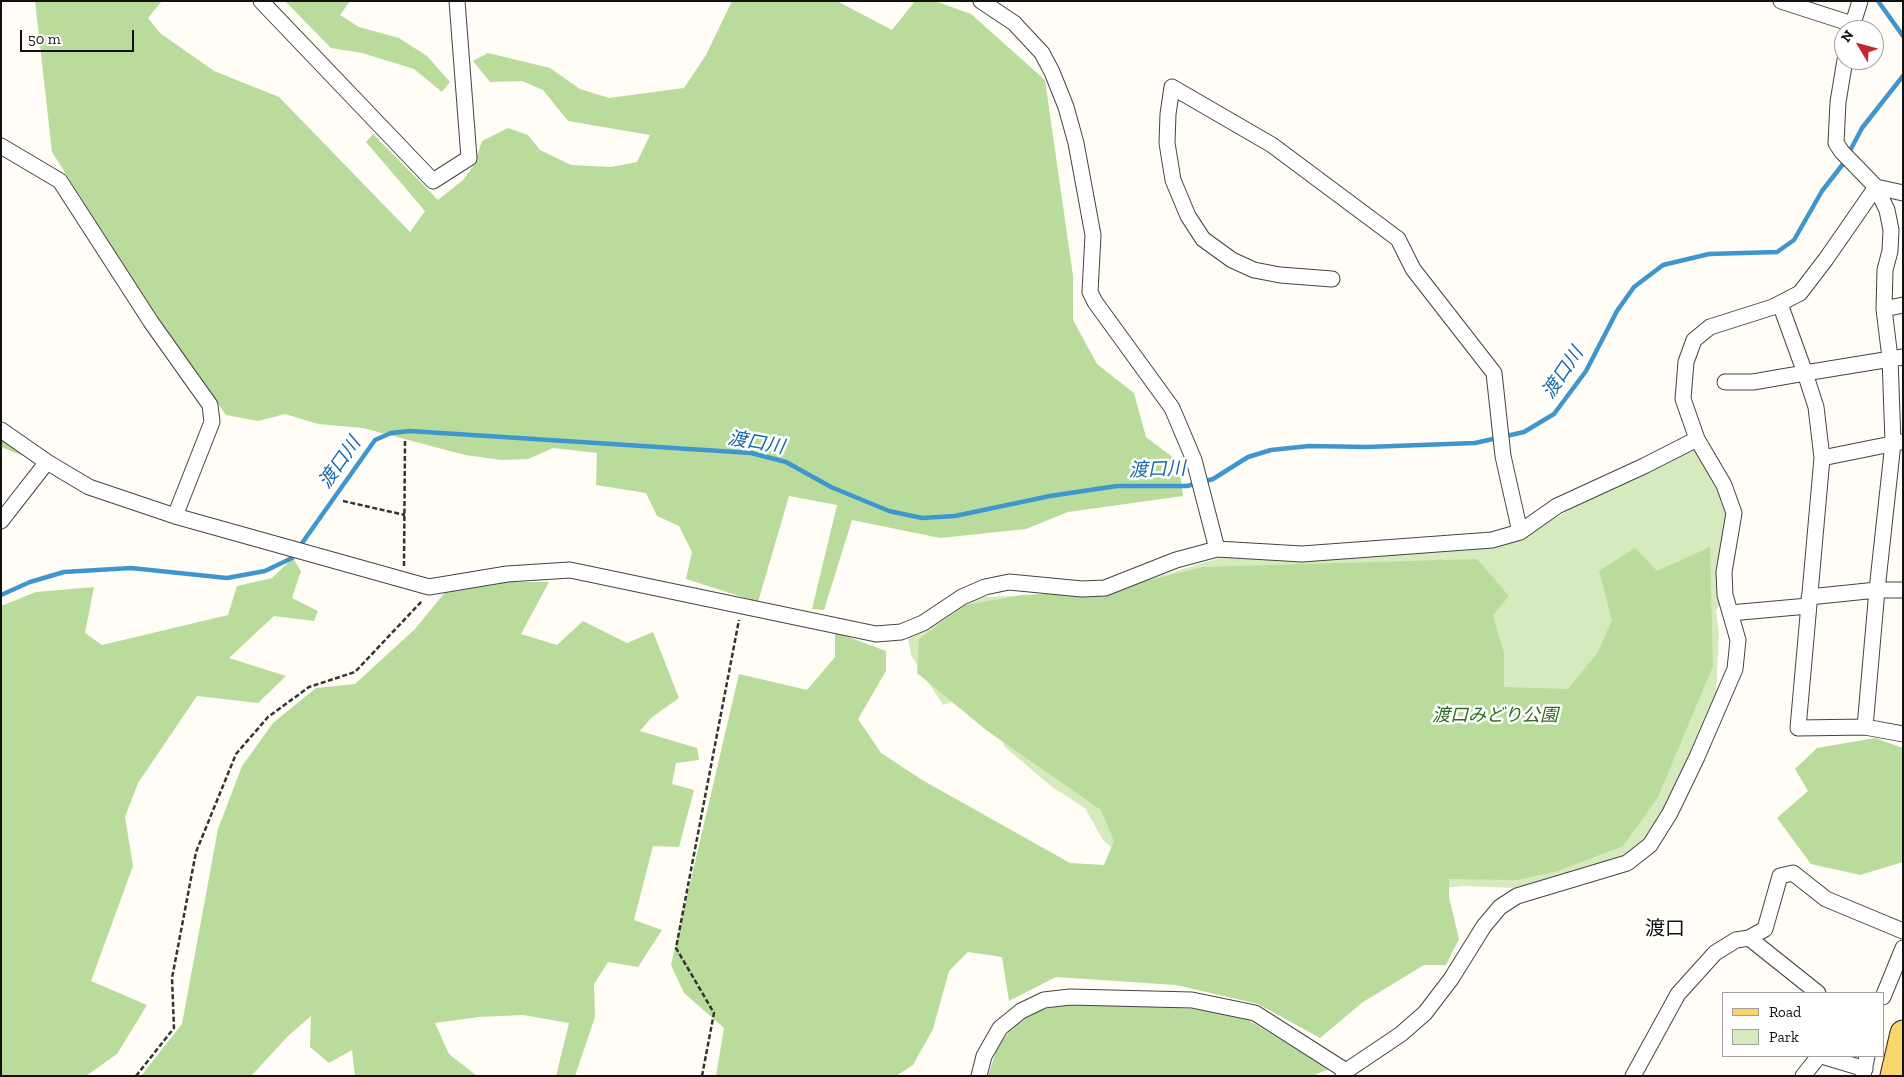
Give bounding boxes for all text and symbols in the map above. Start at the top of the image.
scale bar [22,20,136,52]
north arrow [1834,20,1884,70]
text: N [1837,27,1857,46]
text: 50 m [28,30,61,48]
water label: 渡口川 [1538,343,1588,403]
water label: 渡口川 [726,427,786,459]
water label: 渡口川 [314,433,366,493]
water label: 渡口川 [1128,458,1186,482]
park label: 渡口みどり公園 [1432,705,1558,727]
district label: 渡口 [1645,917,1685,941]
legend [1722,992,1884,1057]
text: Road [1769,1003,1801,1021]
text: Park [1769,1028,1799,1046]

